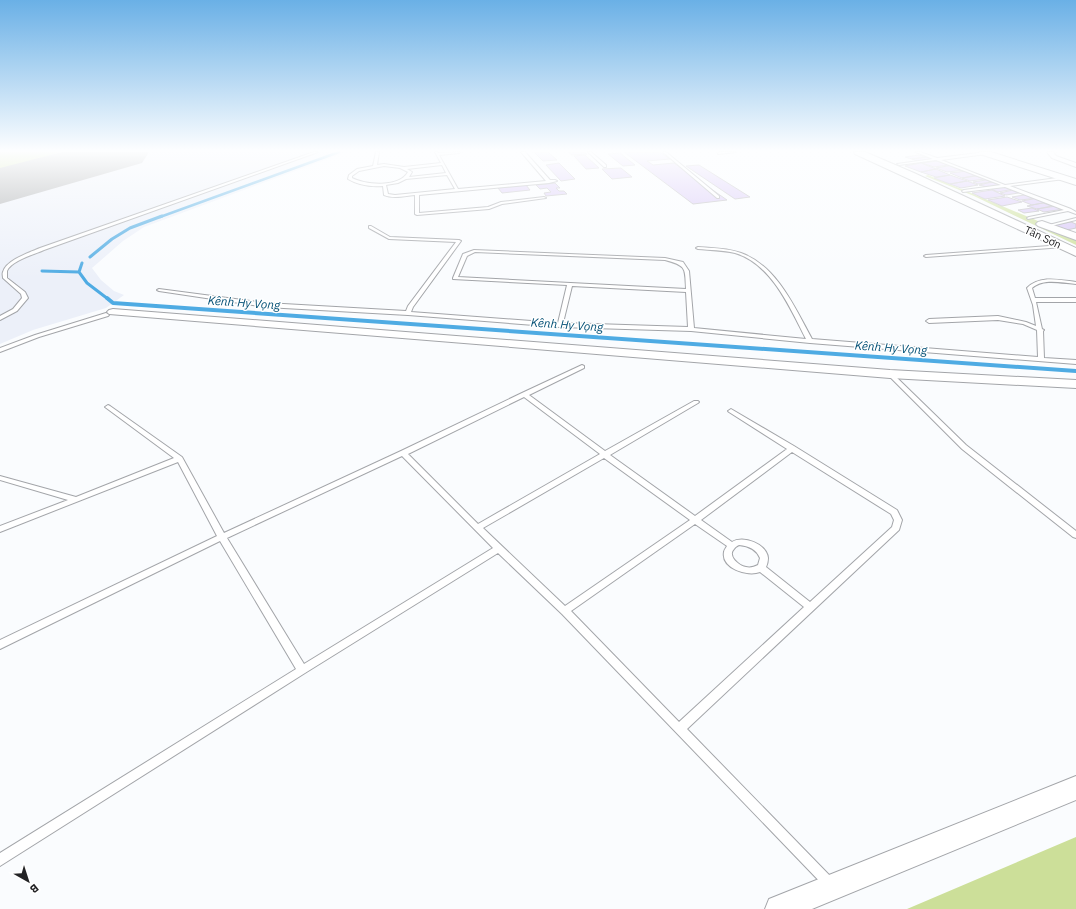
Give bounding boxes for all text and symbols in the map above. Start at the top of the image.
street label: Tân Sơn [1022,222,1064,252]
water label: Kênh Hy Vọng [207,292,282,313]
water label: Kênh Hy Vọng [530,314,605,335]
water label: Kênh Hy Vọng [854,337,929,358]
north arrow [8,861,48,901]
text: B [27,881,42,897]

